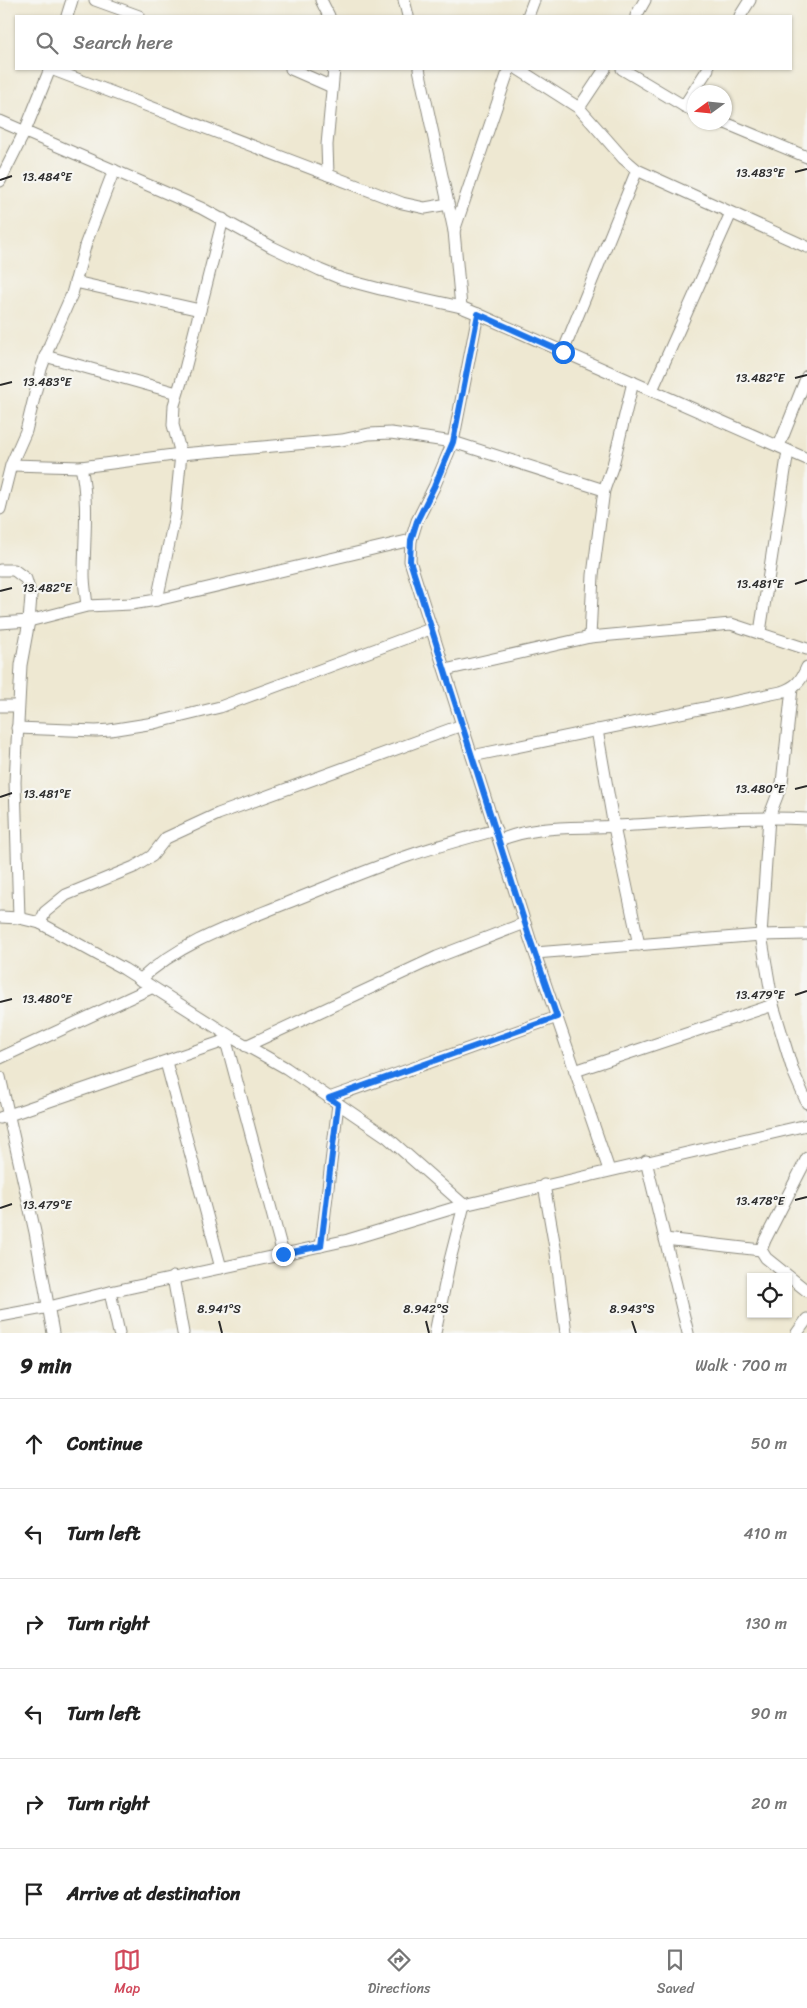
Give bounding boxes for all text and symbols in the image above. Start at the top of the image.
search box [15,15,792,70]
text: Search here [73,26,173,59]
icon: search [33,29,61,57]
north arrow [687,85,732,130]
text: 13.483°E [736,162,786,184]
text: 13.484°E [22,166,73,188]
route start [552,341,575,364]
text: 13.482°E [736,367,786,389]
text: 13.483°E [23,371,73,393]
text: 13.481°E [736,573,785,595]
text: 13.482°E [23,577,73,599]
text: 13.480°E [735,778,786,800]
text: 13.481°E [23,783,72,805]
text: 13.479°E [736,984,786,1006]
text: 13.480°E [22,988,73,1010]
text: 13.478°E [736,1190,786,1212]
text: 13.479°E [23,1194,73,1216]
route end [272,1243,295,1266]
map controls [747,1273,792,1318]
button: locate [747,1273,792,1318]
text: 8.941°S [197,1298,241,1320]
text: 8.942°S [403,1298,449,1320]
text: 8.943°S [610,1298,655,1320]
text: 9 min [20,1347,72,1385]
text: Walk · 700 m [695,1351,787,1380]
text: Continue [67,1427,143,1460]
text: 50 m [751,1429,787,1458]
icon: ahead [20,1430,48,1458]
text: Turn left [67,1517,140,1550]
text: 410 m [744,1519,787,1548]
icon: left [20,1520,48,1548]
text: Turn right [67,1607,149,1640]
text: 130 m [745,1609,787,1638]
icon: right [20,1610,48,1638]
text: Turn left [67,1697,140,1730]
text: 90 m [751,1699,787,1728]
icon: left [20,1700,48,1728]
text: Turn right [67,1787,149,1820]
text: 20 m [751,1789,787,1818]
icon: right [20,1790,48,1818]
text: Arrive at destination [67,1877,240,1910]
icon: arrive [20,1880,48,1908]
tab: Map [113,1946,141,2001]
tab: Directions [368,1946,430,2001]
tab: Saved [657,1946,694,2001]

